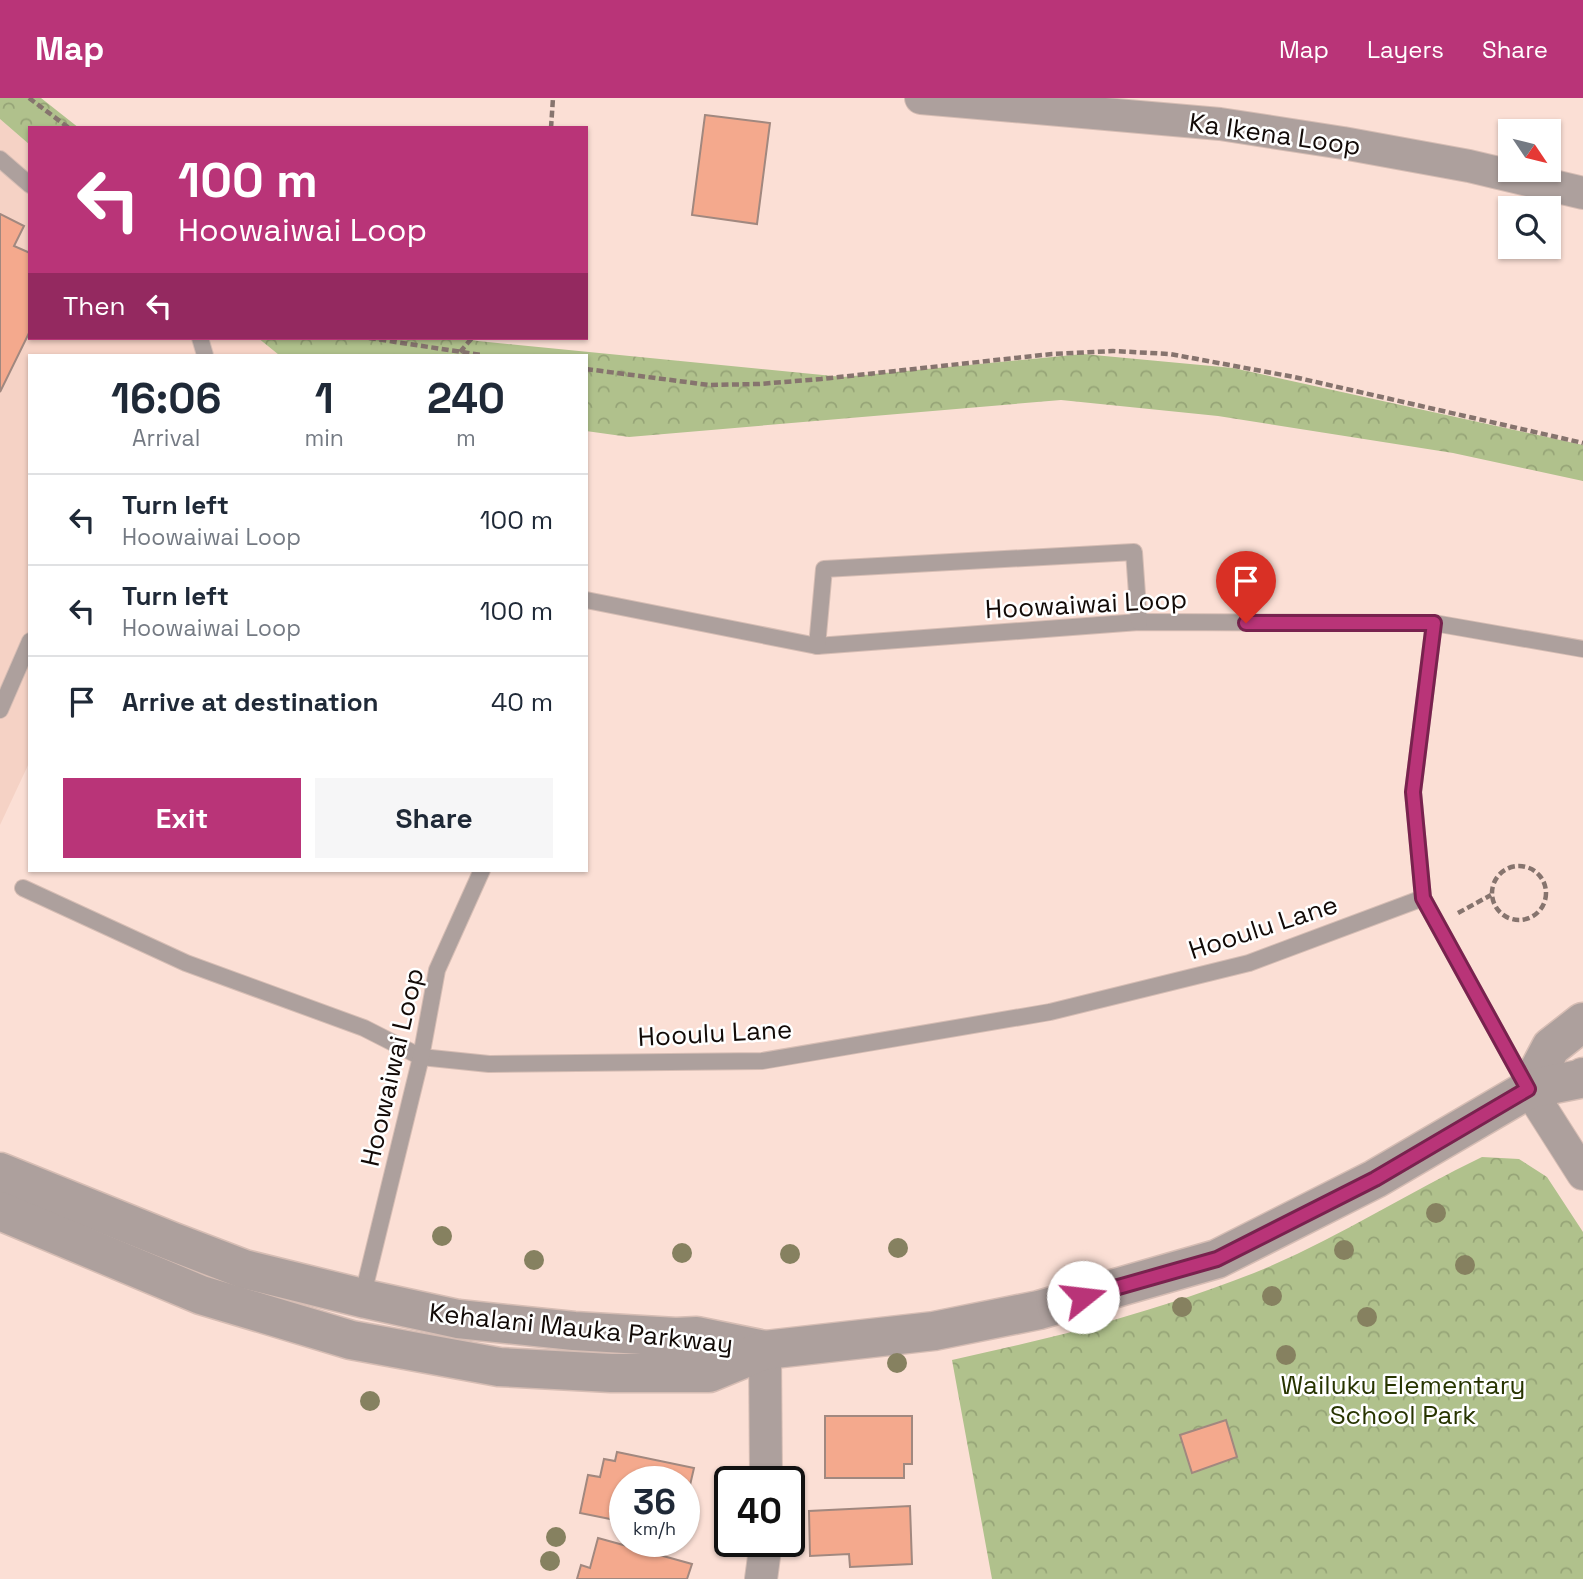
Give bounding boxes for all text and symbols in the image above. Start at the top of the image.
text: Map [35,28,104,70]
text: Map [1279,34,1329,65]
text: Layers [1367,34,1444,65]
text: Share [1482,34,1548,65]
street label: Ka Ikena Loop [1187,105,1363,163]
north arrow [1498,119,1561,182]
map controls [1498,119,1561,259]
text: 100 m [178,149,318,211]
icon: left [63,154,154,245]
button: search [1498,196,1561,259]
text: Hoowaiwai Loop [178,210,427,250]
icon: left [140,287,178,325]
text: Then [63,289,126,323]
text: 16:06 [111,372,222,425]
text: 1 [315,372,334,425]
text: 240 [427,372,505,425]
text: Arrival [132,423,200,453]
text: min [304,423,344,453]
text: m [456,423,476,453]
text: Turn left [122,488,229,522]
icon: left [63,501,101,539]
text: 100 m [480,503,553,537]
text: Hoowaiwai Loop [122,522,301,552]
pin [1216,551,1276,623]
icon: arrive [1227,562,1265,600]
text: Turn left [122,579,229,613]
street label: Hoowaiwai Loop [984,582,1188,626]
icon: left [63,592,101,630]
text: 100 m [480,594,553,628]
text: Hoowaiwai Loop [122,613,301,643]
icon: arrive [63,683,101,721]
text: Arrive at destination [122,685,379,719]
text: 40 m [491,685,553,719]
button: Exit [63,778,301,858]
button: Share [315,778,553,858]
street label: Hooulu Lane [1184,887,1342,967]
street label: Hoowaiwai Loop [353,965,431,1169]
street label: Hooulu Lane [637,1012,793,1054]
position arrow [1046,1260,1120,1334]
street label: Kehalani Mauka Parkway [427,1295,735,1361]
park label: Wailuku Elementary School Park [1281,1368,1525,1432]
speed limit sign: 40 [714,1466,805,1557]
text: 36 [633,1480,676,1524]
text: km/h [633,1517,676,1540]

